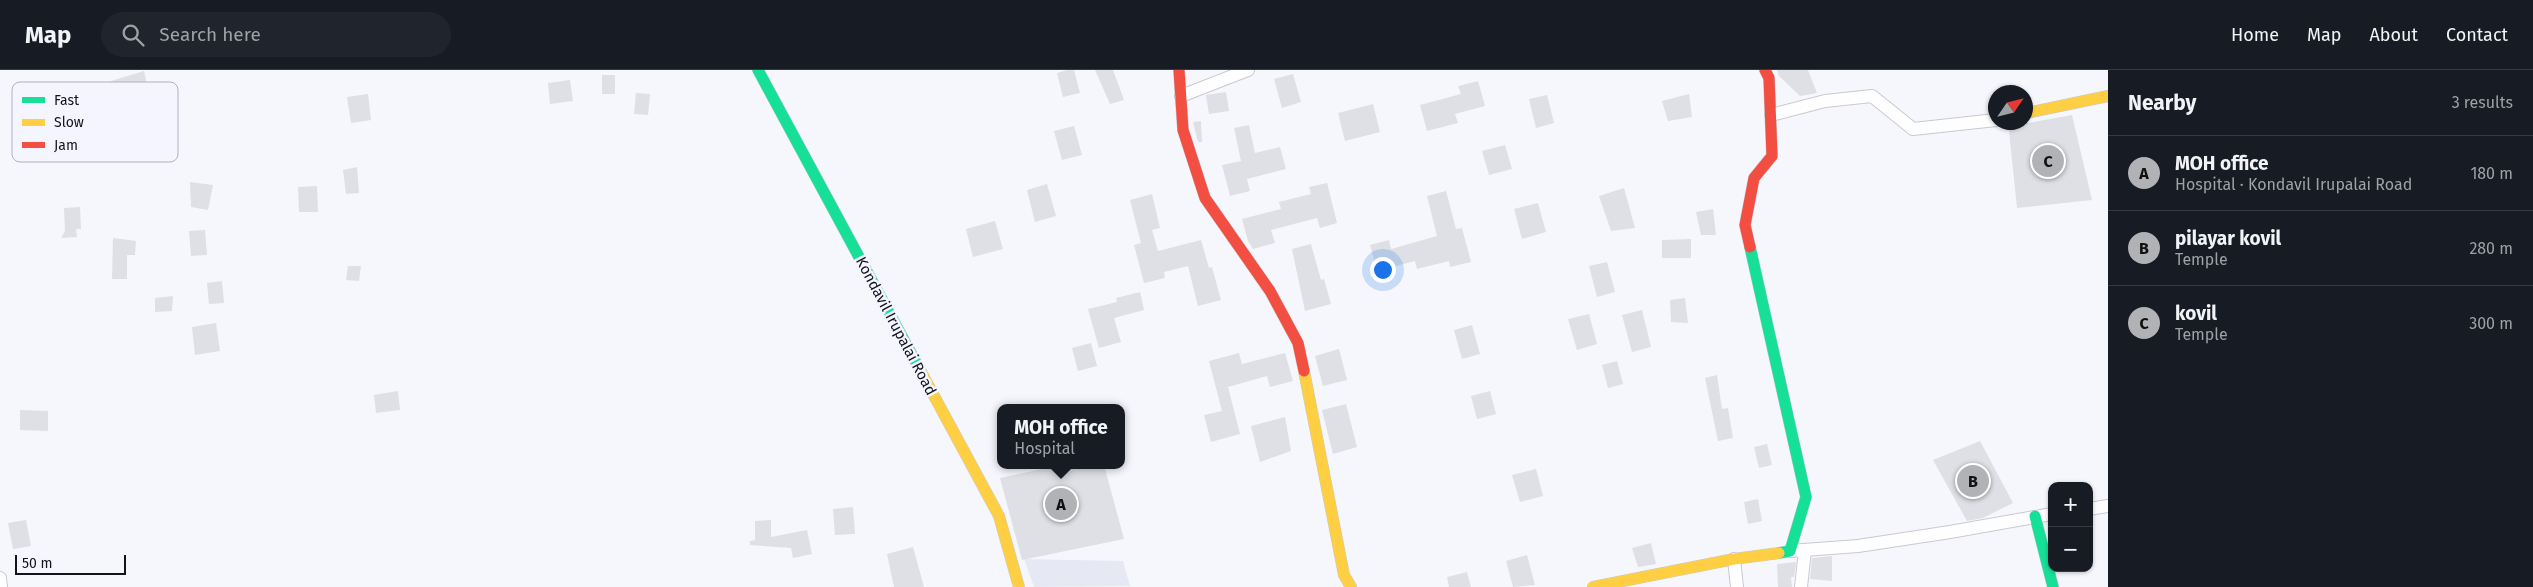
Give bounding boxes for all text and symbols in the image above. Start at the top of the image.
search box [101,12,451,57]
text: Map [25,21,71,49]
icon: search [119,21,147,49]
text: Search here [159,23,261,46]
text: Home [2231,24,2279,46]
text: Map [2307,24,2341,46]
text: About [2369,24,2418,46]
text: Contact [2446,24,2508,46]
legend [12,82,178,162]
north arrow [1988,85,2033,130]
text: Nearby [2128,90,2196,116]
text: Fast [54,92,80,109]
text: 3 results [2452,93,2513,112]
text: Slow [54,114,84,131]
text: Jam [54,137,78,154]
pin: C [2032,142,2064,180]
text: MOH office [2175,152,2268,175]
text: A [2139,164,2149,183]
text: 180 m [2470,164,2513,183]
text: Hospital · Kondavil Irupalai Road [2175,175,2412,194]
text: pilayar kovil [2175,227,2281,250]
text: B [2139,239,2149,258]
text: 280 m [2469,239,2513,258]
text: Temple [2175,250,2228,269]
street label: Kondavil Irupalai Road [852,254,940,398]
your location [1370,257,1396,283]
text: kovil [2175,302,2217,325]
text: C [2139,314,2149,333]
text: 300 m [2469,314,2513,333]
text: Temple [2175,325,2228,344]
popup [997,404,1125,469]
text: MOH office [1014,416,1108,439]
text: Hospital [1014,439,1075,458]
pin: B [1957,462,1989,500]
map controls [2048,482,2093,572]
button: + [2048,482,2093,527]
pin: A [1045,485,1077,523]
button: − [2048,527,2093,572]
scale bar [15,552,126,575]
text: 50 m [22,555,53,572]

